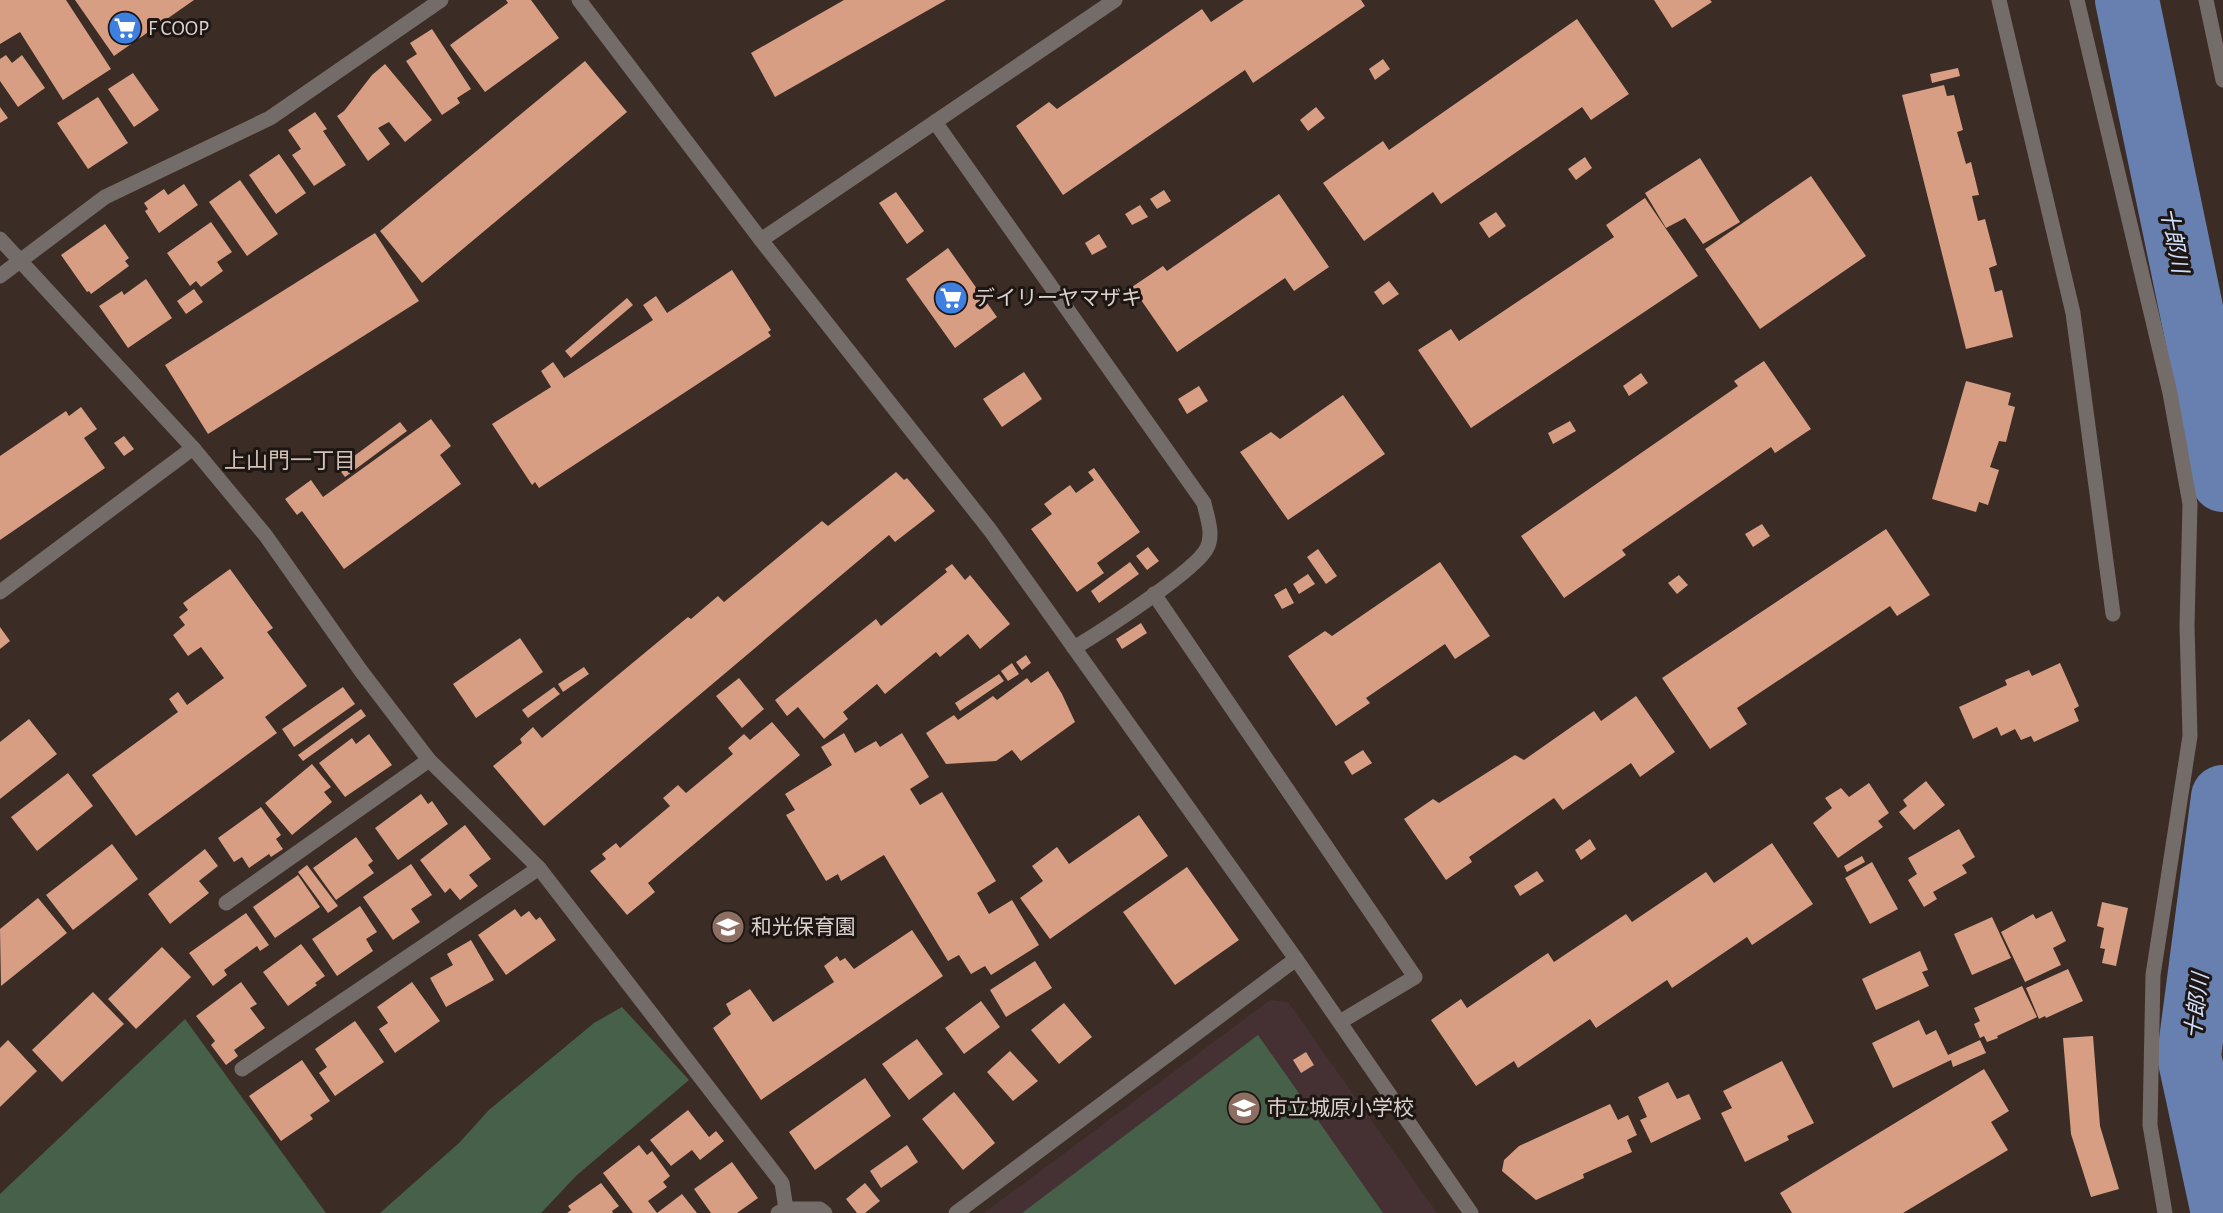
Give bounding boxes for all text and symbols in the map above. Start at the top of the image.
supermarket icon: F COOP [107,10,143,46]
place label: F COOP [148,18,209,39]
water label: 十郎川 [2157,205,2192,277]
supermarket icon: デイリーヤマザキ [933,280,969,316]
place label: デイリーヤマザキ [974,287,1142,309]
district label: 上山門一丁目 [224,449,356,472]
school or university icon: 和光保育園 [710,909,746,945]
place label: 和光保育園 [751,916,856,938]
water label: 十郎川 [2181,970,2212,1040]
school or university icon: 市立城原小学校 [1226,1090,1262,1126]
place label: 市立城原小学校 [1267,1097,1414,1119]

